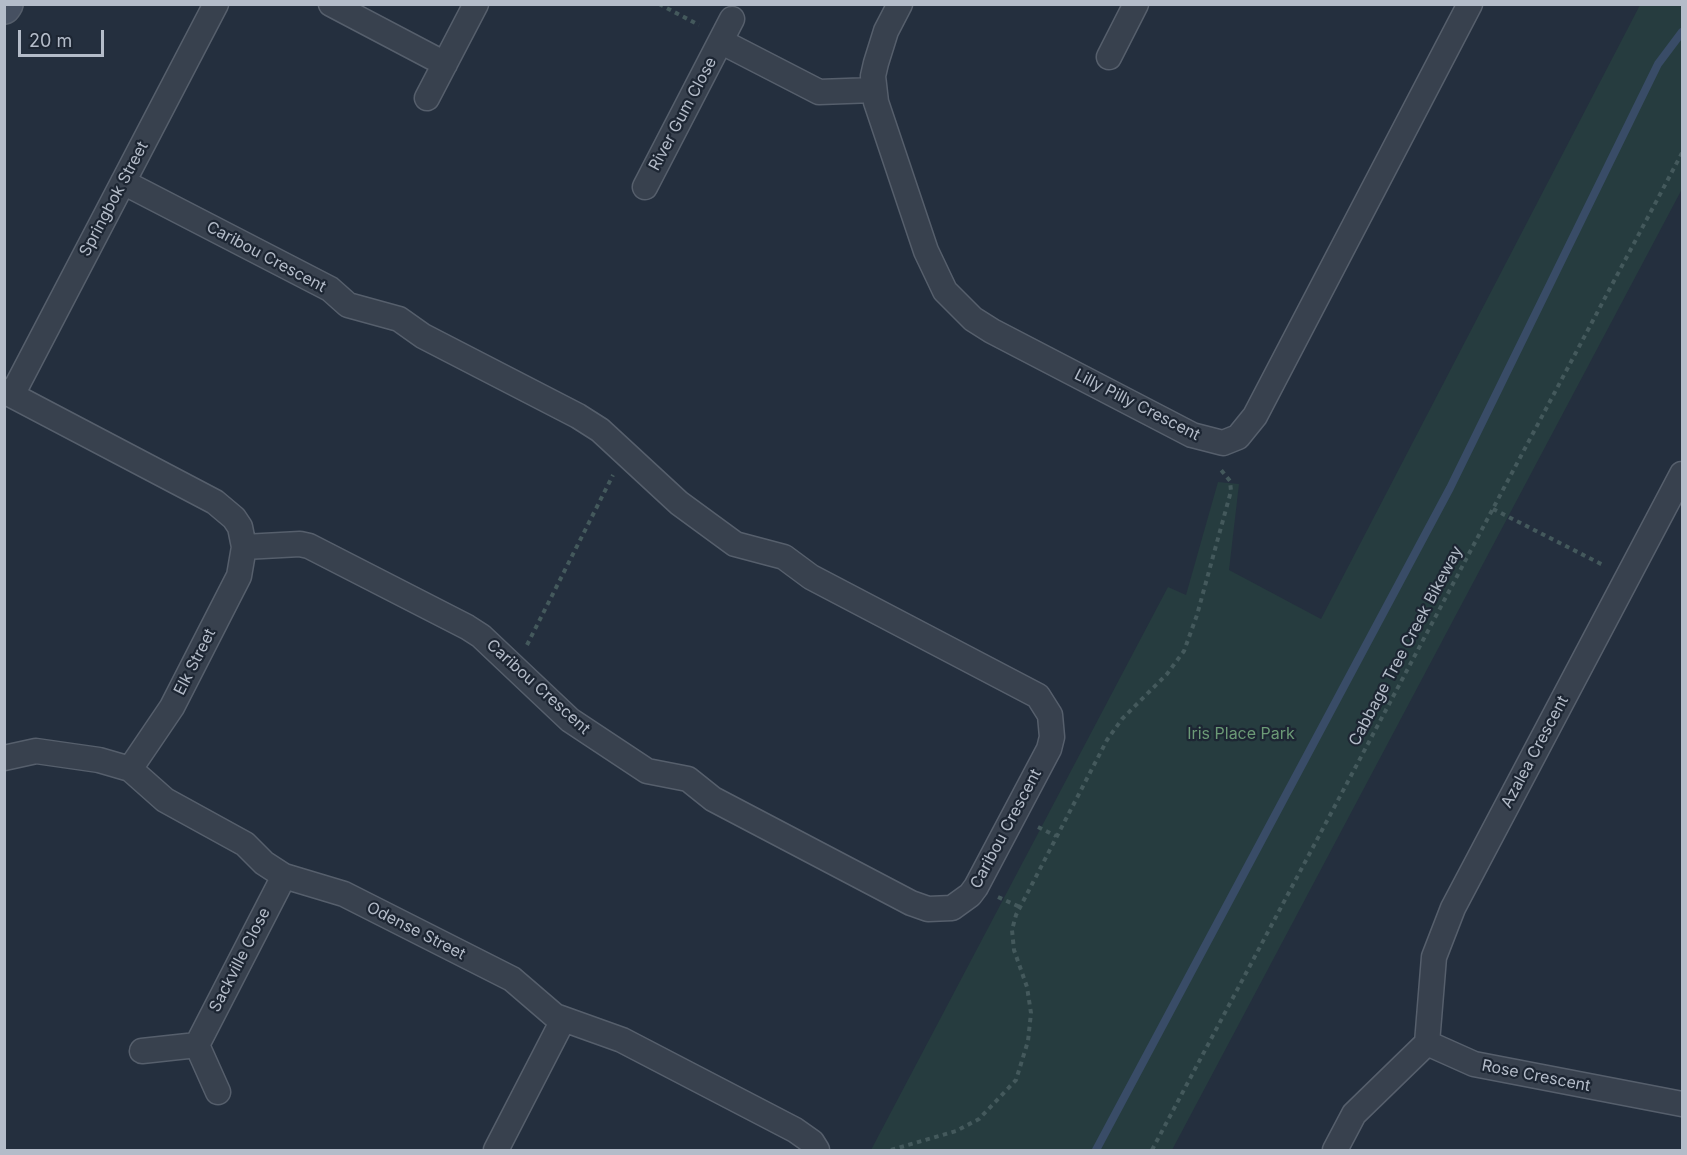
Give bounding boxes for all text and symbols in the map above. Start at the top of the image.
scale bar [21,18,106,56]
text: 20 m [29,30,72,51]
street label: River Gum Close [645,54,721,174]
street label: Springbok Street [76,138,152,260]
street label: Caribou Crescent [203,217,329,297]
street label: Lilly Pilly Crescent [1071,365,1203,445]
street label: Cabbage Tree Creek Bikeway [1345,543,1467,749]
street label: Elk Street [170,626,220,698]
street label: Caribou Crescent [482,636,594,738]
street label: Azalea Crescent [1497,693,1573,811]
park label: Iris Place Park [1187,724,1295,744]
street label: Caribou Crescent [966,766,1046,892]
street label: Odense Street [363,898,469,964]
street label: Sackville Close [205,905,275,1015]
street label: Rose Crescent [1480,1056,1592,1096]

